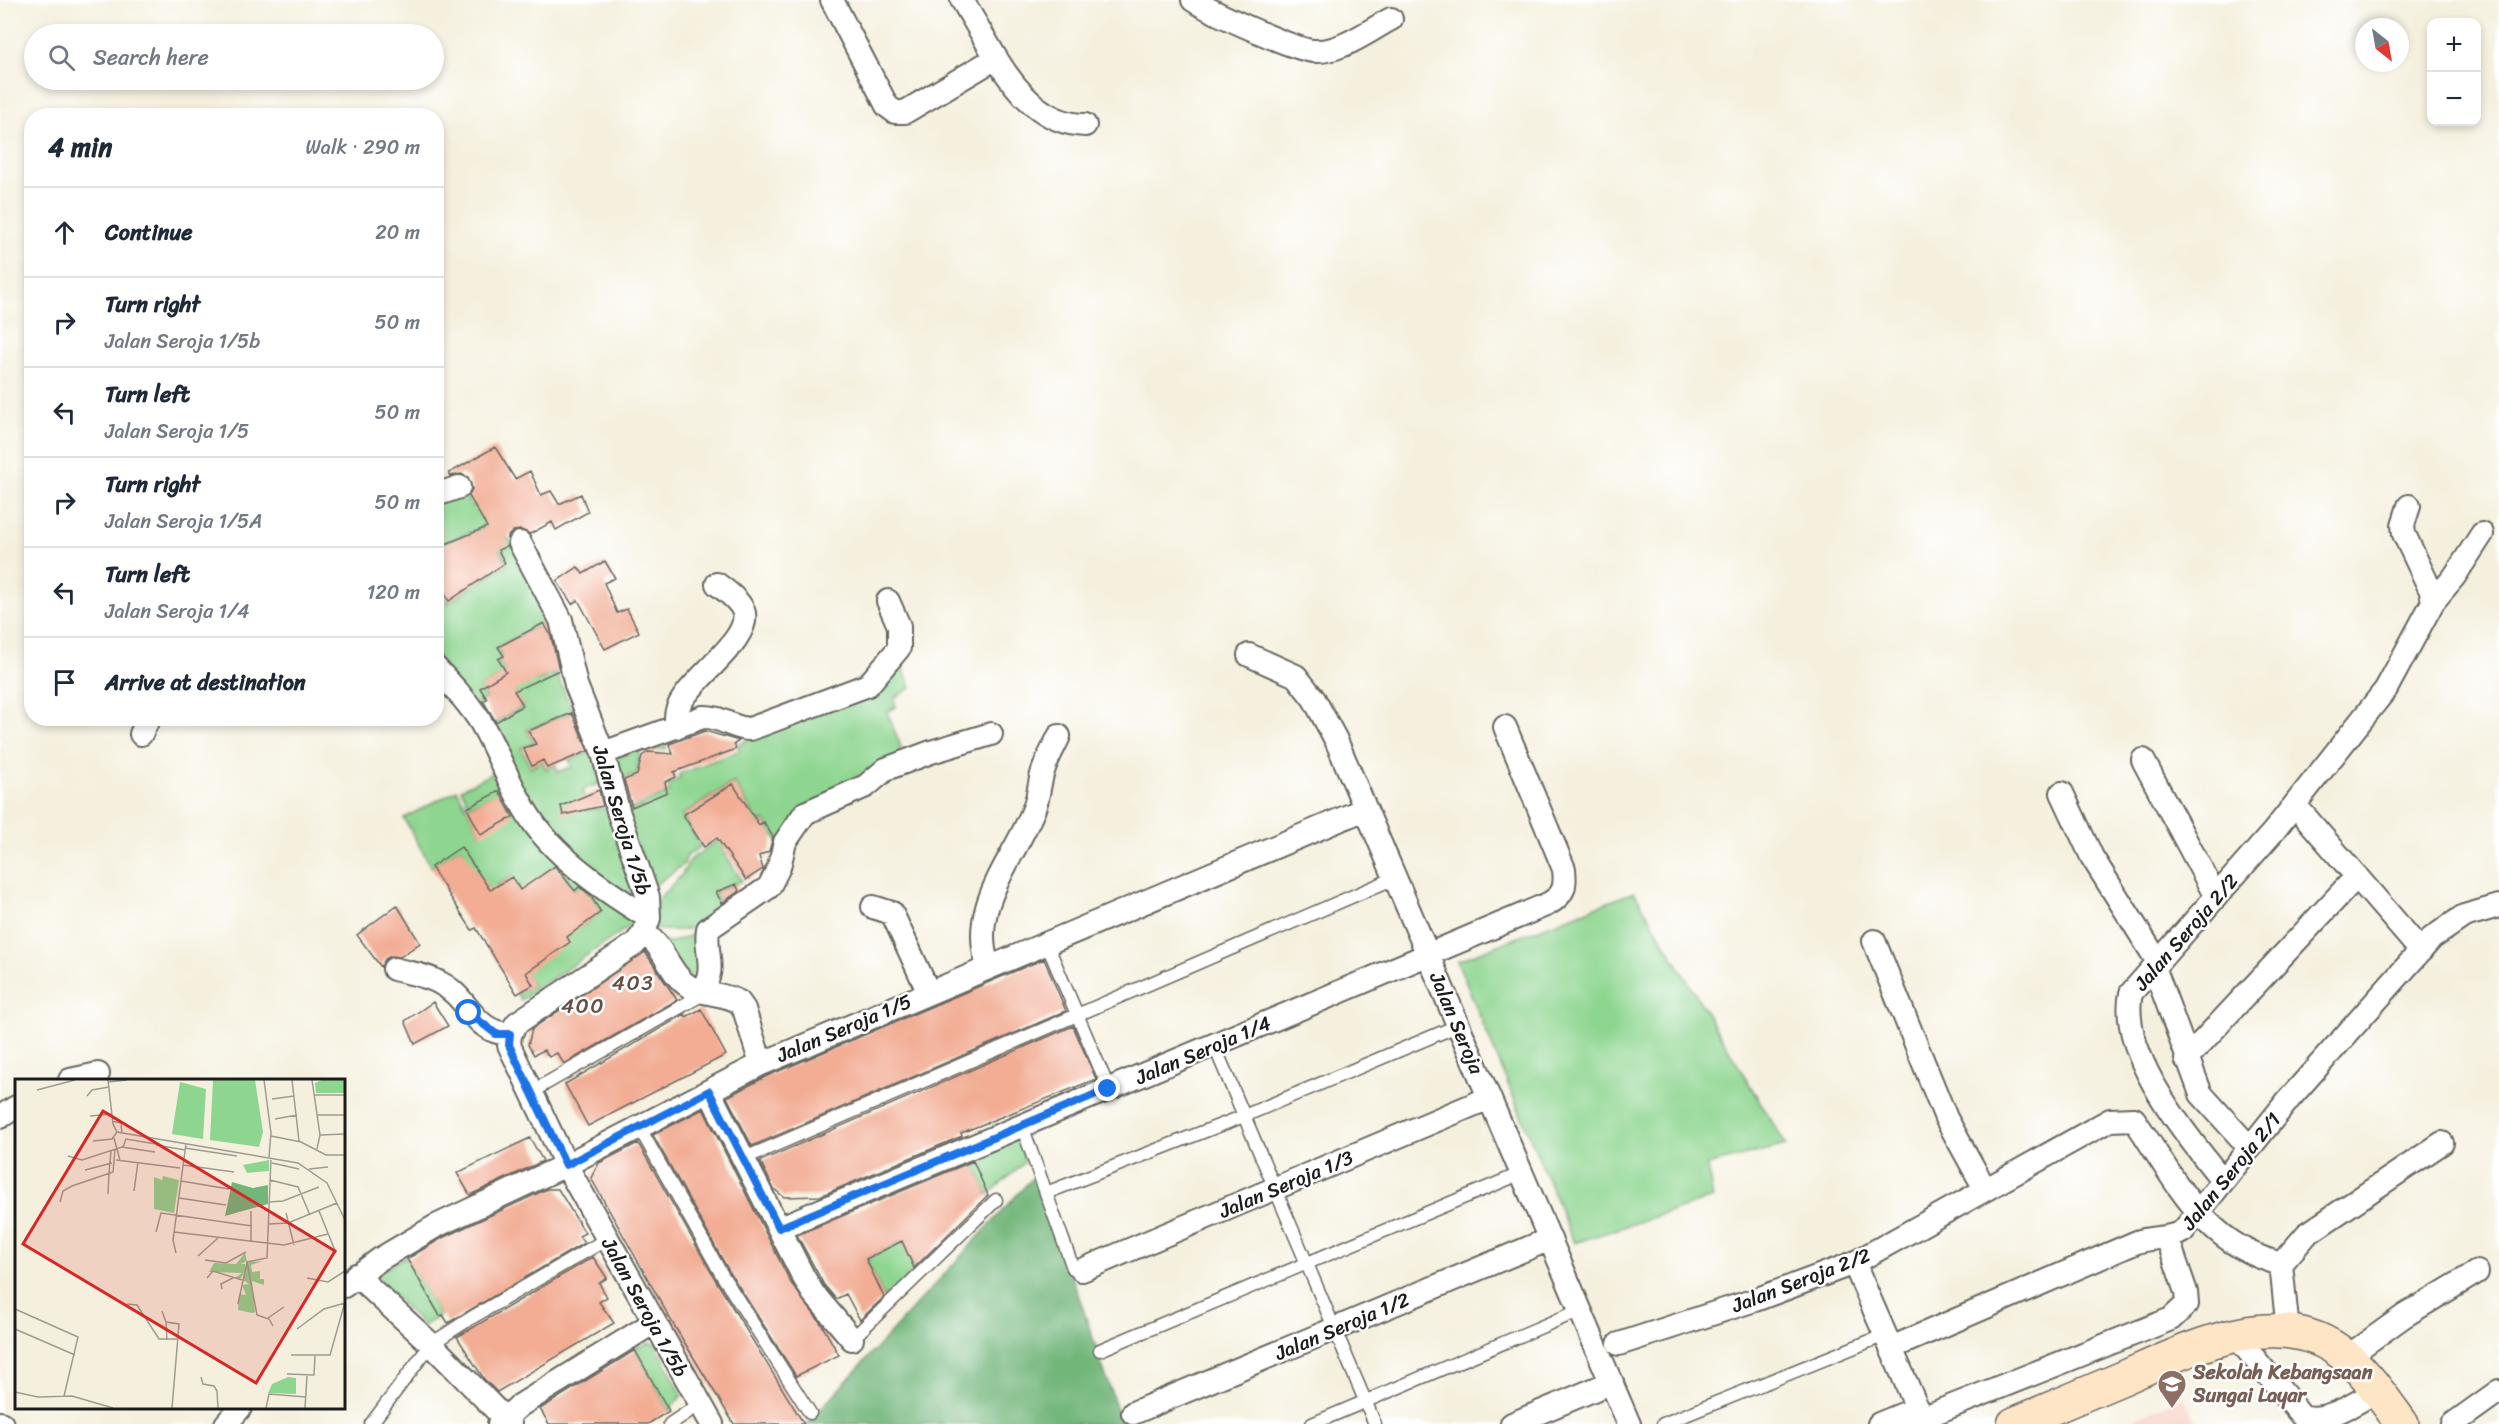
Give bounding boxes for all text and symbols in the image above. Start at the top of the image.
north arrow [2355,18,2409,72]
map controls [2427,18,2481,126]
button: + [2427,18,2481,72]
search box [24,24,444,90]
text: Search here [93,38,209,77]
icon: search [45,41,78,74]
button: − [2427,72,2481,126]
text: 4 min [48,124,112,170]
text: Walk · 290 m [305,130,420,165]
text: Continue [105,213,193,252]
text: 20 m [375,215,420,250]
icon: ahead [48,216,81,249]
text: Turn right [105,285,200,324]
text: 50 m [375,305,420,340]
icon: right [48,306,81,339]
text: Jalan Seroja 1/5b [105,324,260,359]
text: Turn left [105,375,190,414]
text: 50 m [375,395,420,430]
icon: left [48,396,81,429]
text: Jalan Seroja 1/5 [105,414,249,449]
text: Turn right [105,465,200,504]
text: 50 m [375,485,420,520]
icon: right [48,486,81,519]
text: Jalan Seroja 1/5A [105,504,262,539]
text: Turn left [105,555,190,594]
text: 120 m [367,575,420,610]
icon: left [48,576,81,609]
text: Jalan Seroja 1/4 [105,594,249,629]
text: Arrive at destination [105,663,306,702]
icon: arrive [48,666,81,699]
street label: Jalan Seroja 1/5b [582,740,661,899]
street label: Jalan Seroja 2/2 [2124,865,2248,1000]
district label: 403 [612,964,654,1002]
street label: Jalan Seroja [1419,966,1494,1081]
street label: Jalan Seroja 1/5 [770,984,917,1073]
district label: 400 [561,987,605,1025]
route start [455,999,481,1025]
street label: Jalan Seroja 1/4 [1129,1006,1277,1095]
route end [1094,1075,1120,1101]
inset map [15,1079,345,1409]
street label: Jalan Seroja 2/1 [2172,1105,2290,1239]
street label: Jalan Seroja 1/3 [1213,1140,1359,1229]
street label: Jalan Seroja 1/5b [591,1230,697,1384]
street label: Jalan Seroja 2/2 [1726,1238,1876,1323]
street label: Jalan Seroja 1/2 [1268,1282,1415,1371]
place label: Sekolah Kebangsaan Sungai Layar [2192,1355,2373,1413]
school or university icon: Sekolah Kebangsaan Sungai Layar [2156,1368,2188,1410]

